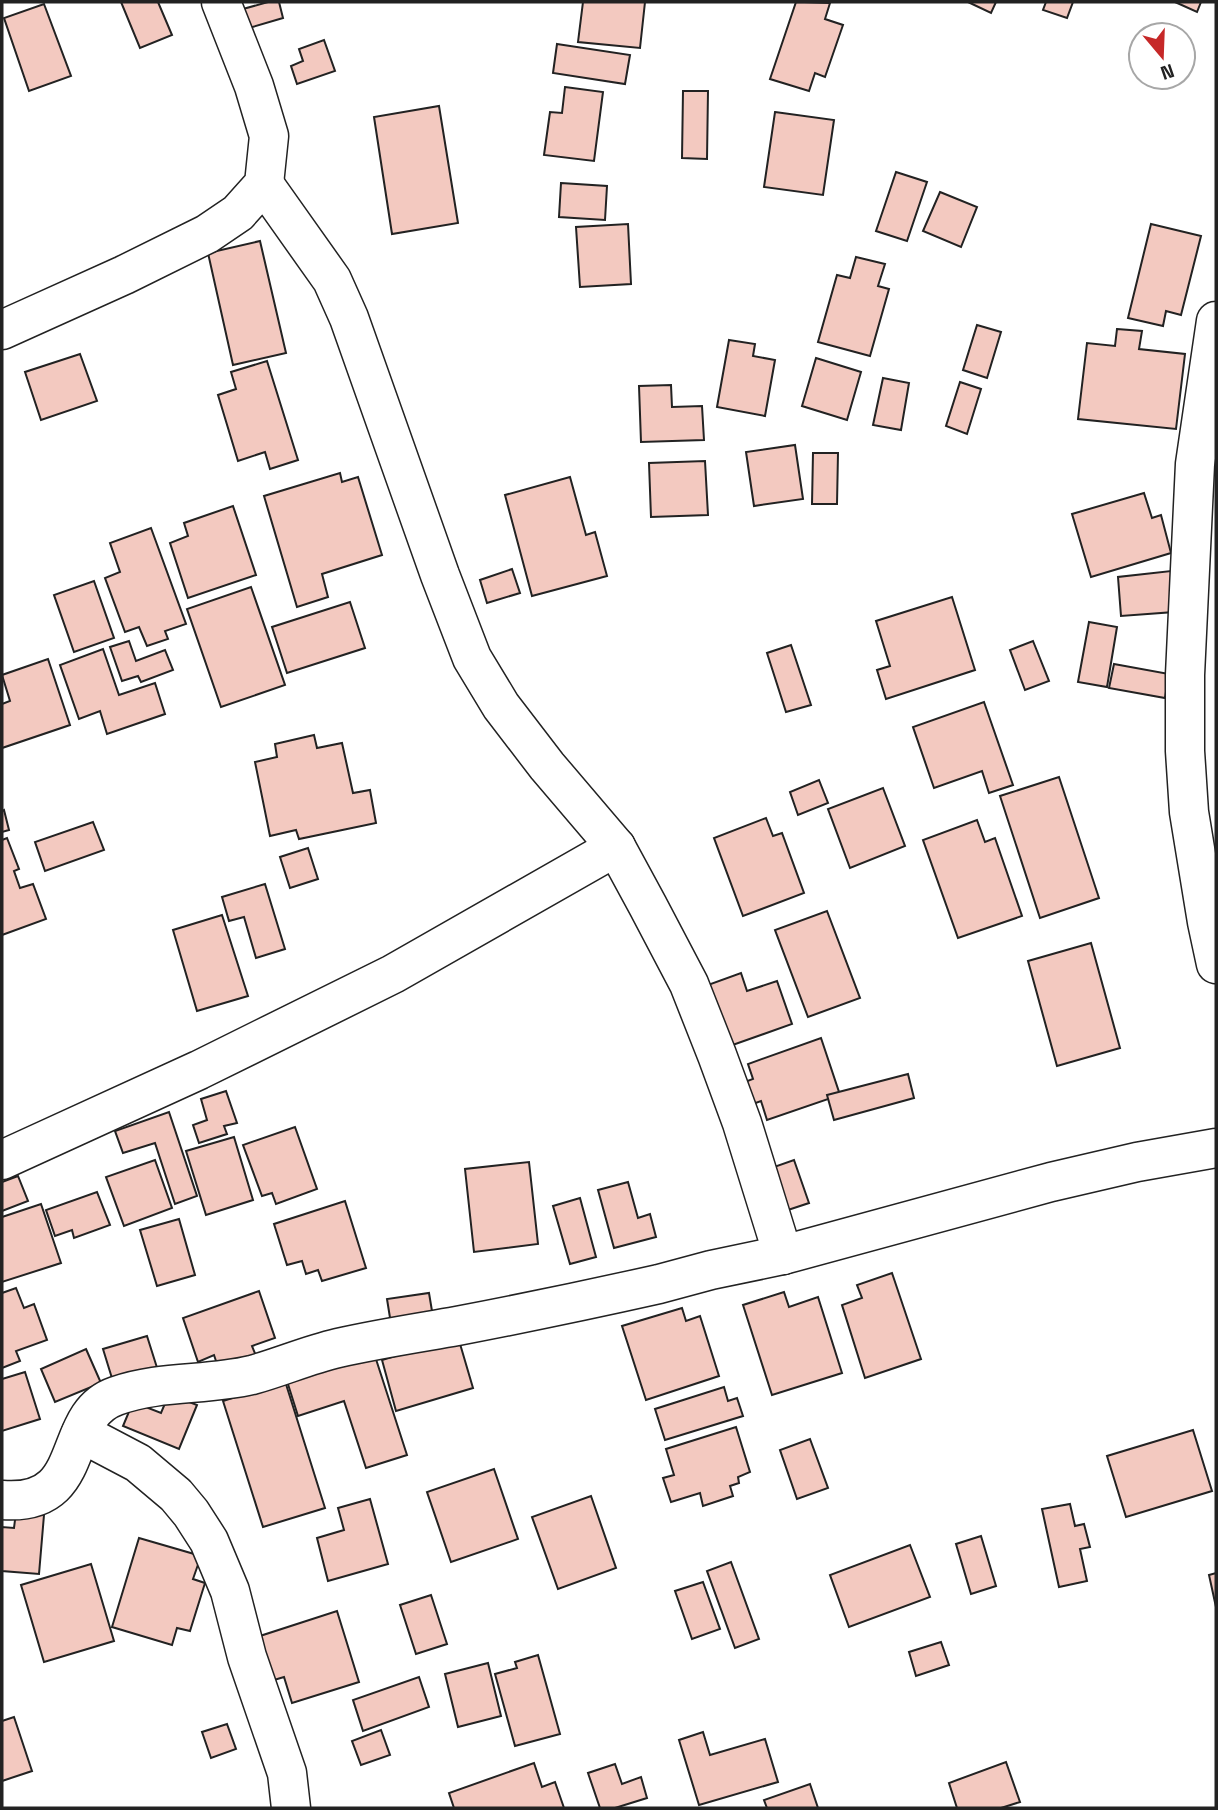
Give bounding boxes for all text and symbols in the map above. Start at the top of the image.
north arrow [1127,21,1197,91]
text: N [1157,58,1177,85]

